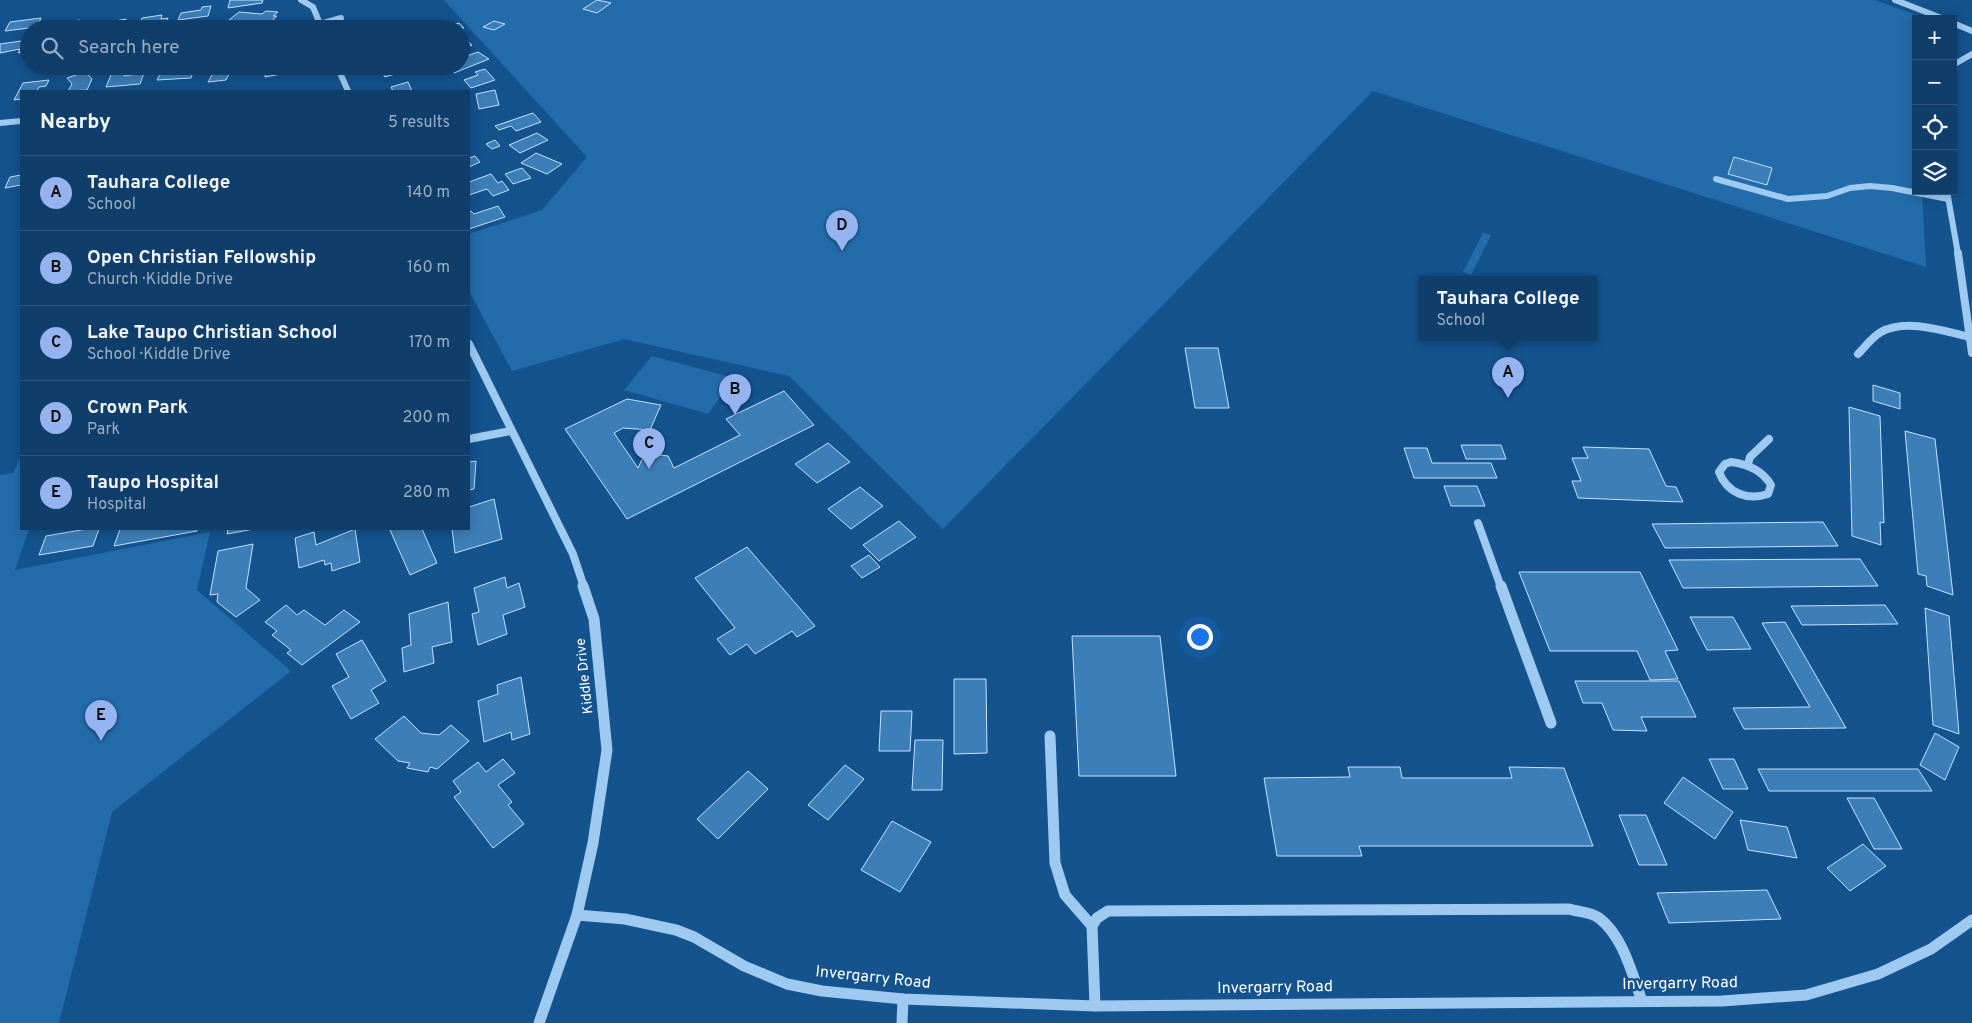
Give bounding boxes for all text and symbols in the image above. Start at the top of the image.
map controls [1912,15,1957,195]
button: + [1912,15,1957,60]
search box [20,20,470,75]
icon: search [38,34,66,62]
text: Search here [78,36,180,60]
button: − [1912,60,1957,105]
button: locate [1912,105,1957,150]
text: Nearby [40,109,111,136]
text: 5 results [388,113,450,133]
button: layers [1912,150,1957,195]
text: Tauhara College [87,171,230,195]
text: A [50,183,62,203]
text: 140 m [407,183,450,203]
text: School [87,195,136,215]
pin: D [826,210,858,251]
text: Open Christian Fellowship [87,246,316,270]
text: B [50,258,62,278]
text: 160 m [407,258,450,278]
text: Church · Kiddle Drive [87,270,233,290]
popup [1419,276,1597,341]
text: Tauhara College [1436,287,1580,311]
text: School [1436,311,1485,331]
text: Lake Taupo Christian School [87,321,338,345]
text: C [51,333,61,353]
text: 170 m [409,333,450,353]
text: School · Kiddle Drive [87,345,230,365]
pin: A [1492,357,1524,398]
pin: B [719,374,751,415]
text: Crown Park [87,396,188,420]
text: D [50,408,62,428]
text: 200 m [402,408,450,428]
text: Park [87,420,120,440]
pin: C [633,428,665,469]
text: Taupo Hospital [87,471,219,495]
text: E [51,483,61,503]
text: 280 m [403,483,450,503]
text: Hospital [87,495,146,515]
your location [1187,624,1213,650]
street label: Kiddle Drive [573,637,597,715]
pin: E [85,700,117,741]
street label: Invergarry Road [814,962,932,994]
street label: Invergarry Road [1622,973,1738,995]
street label: Invergarry Road [1217,977,1333,999]

